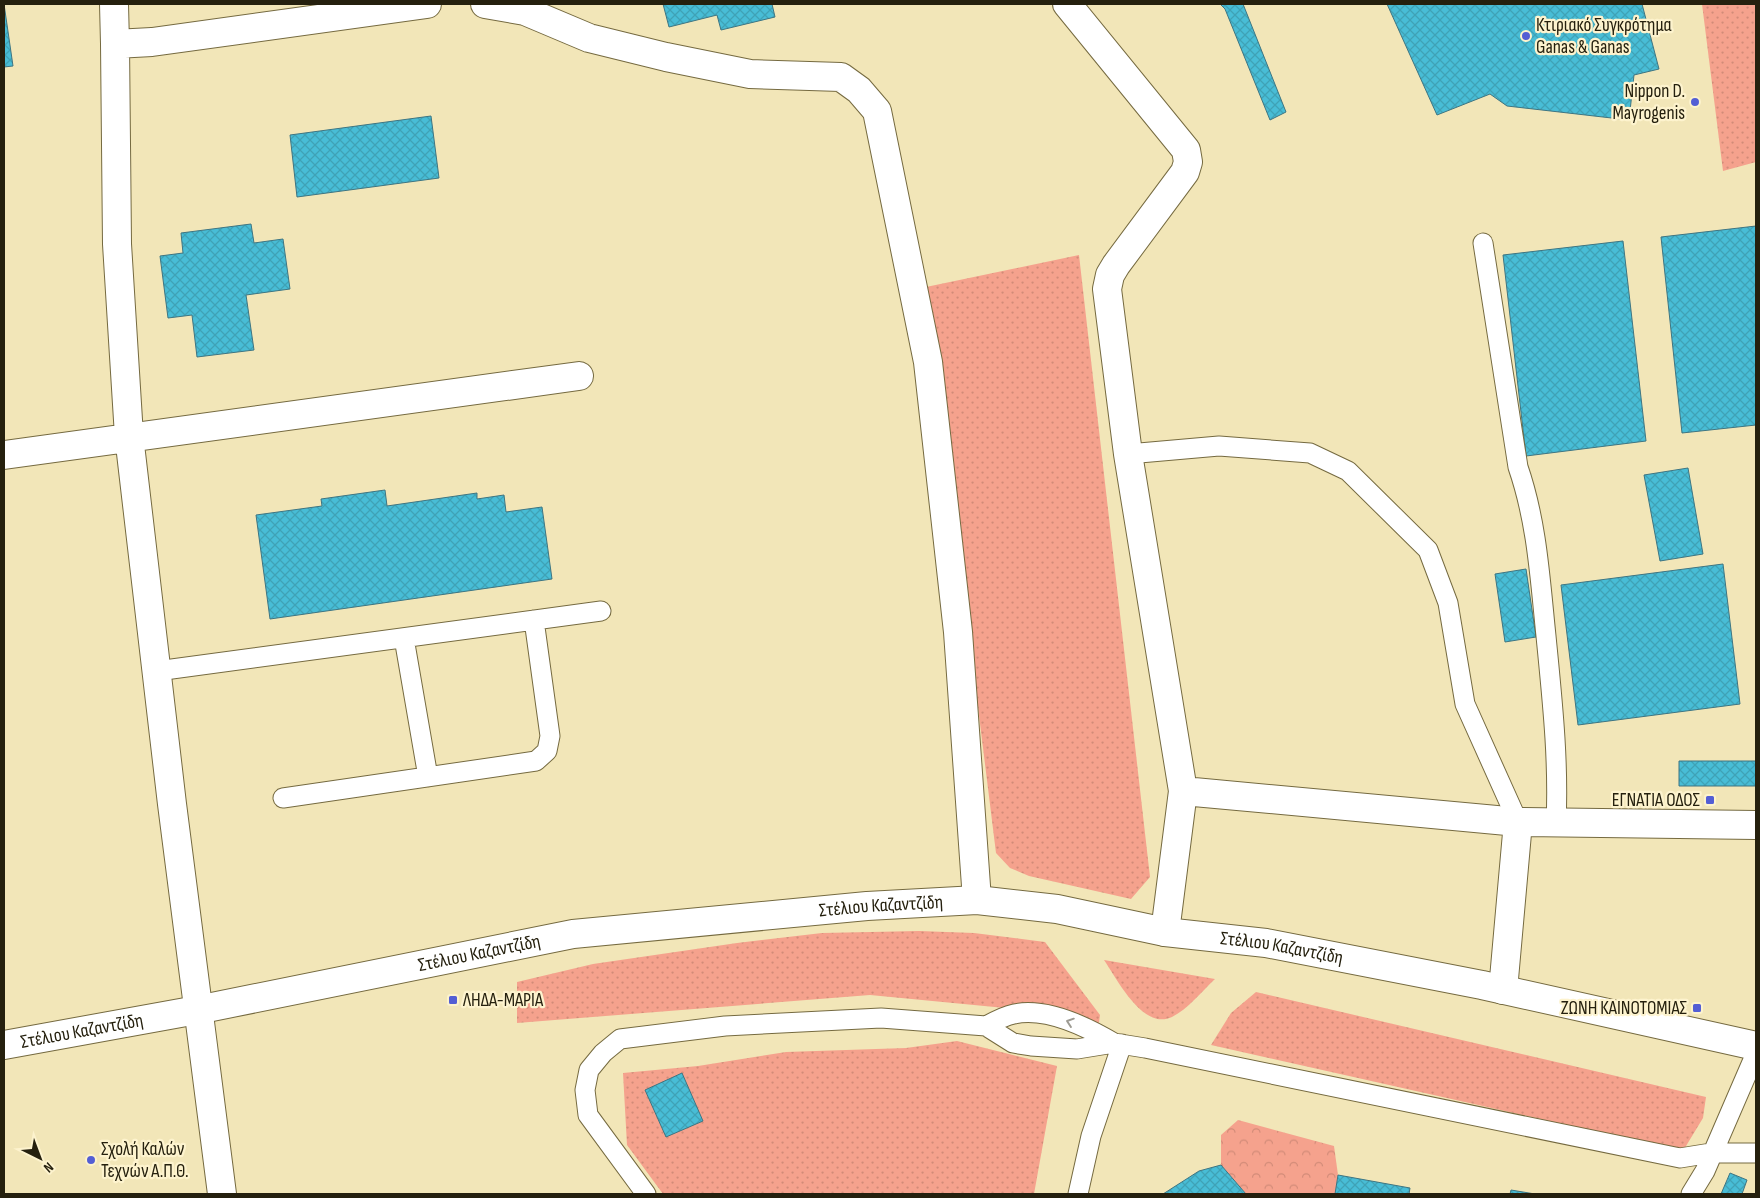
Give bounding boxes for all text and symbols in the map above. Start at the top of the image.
place label: Κτιριακό Συγκρότημα Ganas & Ganas [1536,14,1671,59]
marker: Κτιριακό Συγκρότημα Ganas & Ganas [1520,30,1532,42]
place label: Nippon D. Mayrogenis [1613,80,1685,125]
marker: Nippon D. Mayrogenis [1689,96,1701,108]
place label: ΕΓΝΑΤΙΑ ΟΔΟΣ [1612,789,1700,812]
marker: ΕΓΝΑΤΙΑ ΟΔΟΣ [1704,794,1716,806]
street label: Στέλιου Καζαντζίδη [818,890,944,922]
street label: Στέλιου Καζαντζίδη [1219,927,1345,969]
street label: Στέλιου Καζαντζίδη [416,929,542,977]
place label: ΛΗΔΑ-ΜΑΡΙΑ [462,989,544,1012]
marker: ΛΗΔΑ-ΜΑΡΙΑ [447,994,459,1006]
place label: ΖΩΝΗ ΚΑΙΝΟΤΟΜΙΑΣ [1561,997,1687,1020]
marker: ΖΩΝΗ ΚΑΙΝΟΤΟΜΙΑΣ [1691,1002,1703,1014]
street label: Στέλιου Καζαντζίδη [19,1008,145,1053]
one-way arrow [1066,1018,1075,1028]
north arrow [15,1133,65,1183]
place label: Σχολή Καλών Τεχνών Α.Π.Θ. [101,1138,189,1183]
marker: Σχολή Καλών Τεχνών Α.Π.Θ. [85,1154,97,1166]
text: N [40,1158,57,1176]

